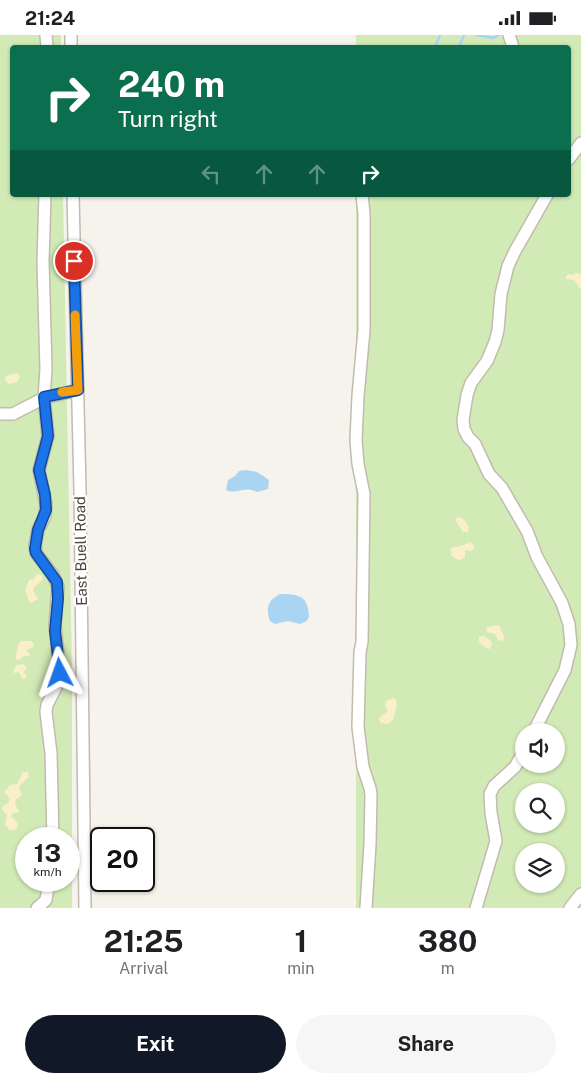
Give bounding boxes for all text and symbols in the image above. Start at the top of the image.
text: 21:24 [25,7,75,29]
text: 240 m [118,64,225,105]
icon: right [35,65,100,130]
text: Turn right [118,106,218,132]
icon: left [197,160,225,188]
icon: ahead [250,160,278,188]
icon: ahead [303,160,331,188]
icon: right [356,160,384,188]
pin [53,240,95,282]
icon: arrive [60,247,88,275]
street label: East Buell Road [71,496,90,606]
position arrow [33,646,85,698]
map controls [515,723,565,893]
button: sound [515,723,565,773]
button: search [515,783,565,833]
speed limit sign: 20 [90,827,155,892]
text: 13 [34,838,61,868]
button: layers [515,843,565,893]
text: km/h [33,865,62,879]
text: 21:25 [104,923,184,959]
text: 1 [294,923,307,959]
text: 380 [418,923,477,959]
text: Arrival [119,959,168,978]
text: min [287,959,314,978]
text: m [441,959,455,978]
button: Exit [25,1015,286,1073]
button: Share [296,1015,556,1073]

